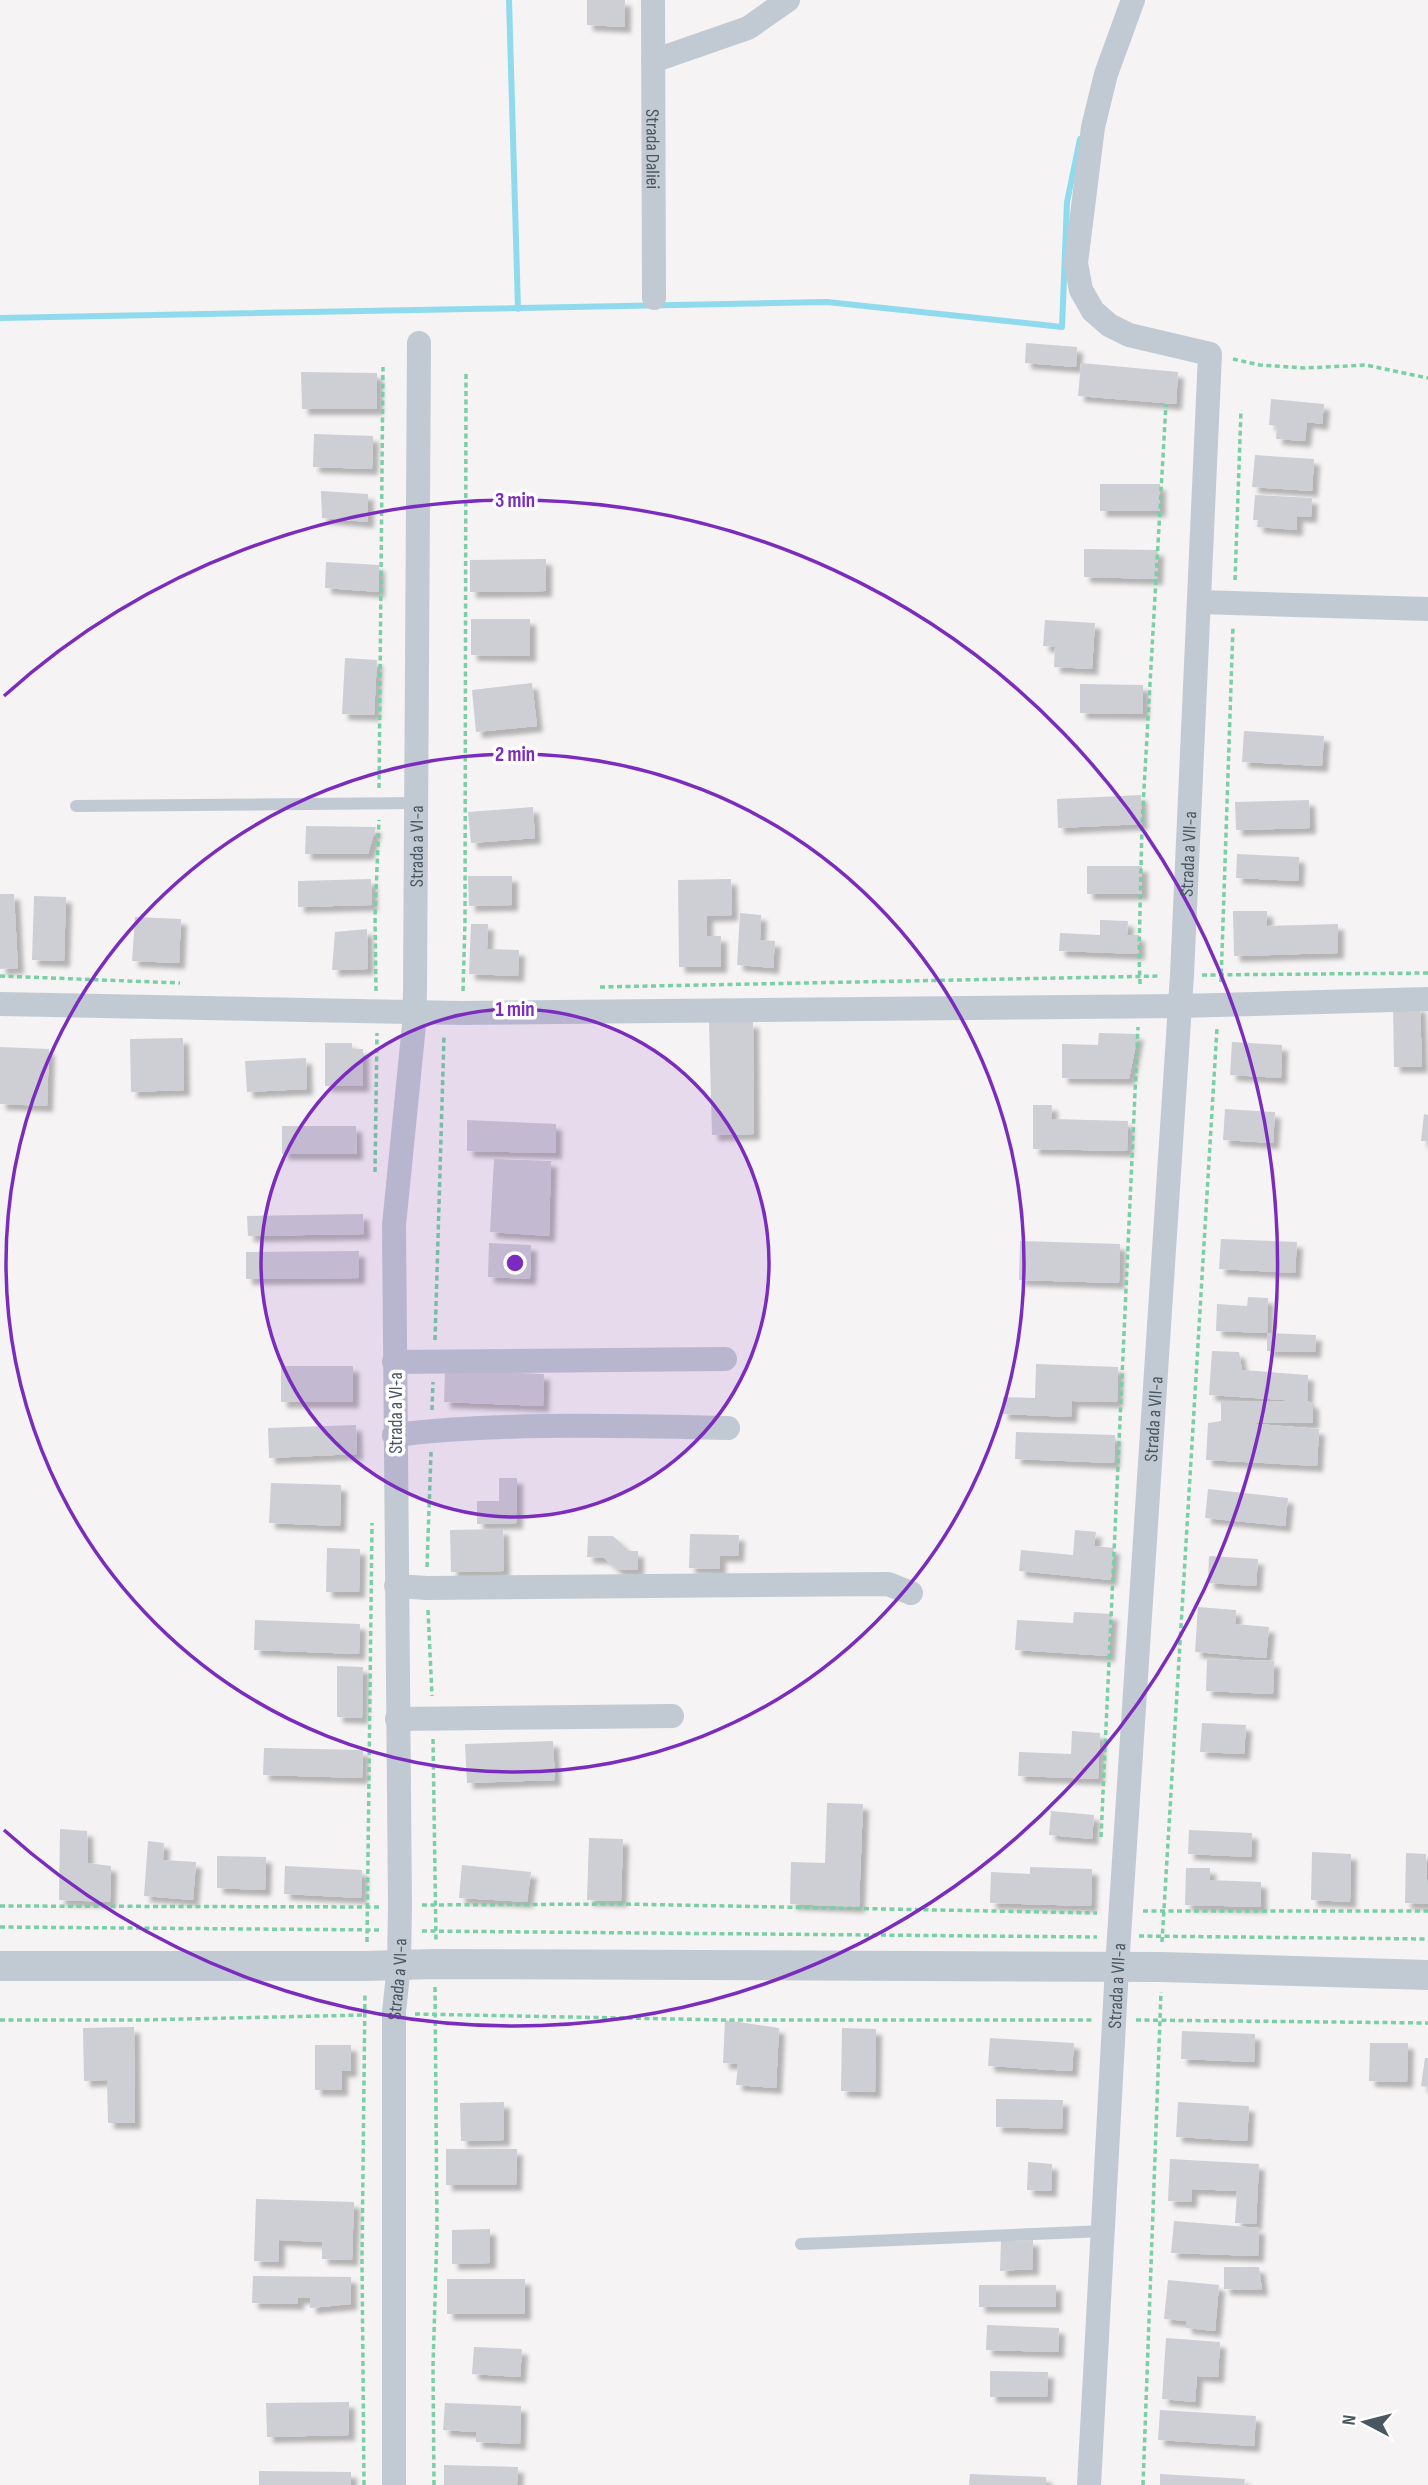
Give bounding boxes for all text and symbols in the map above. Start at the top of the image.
street label: Strada Daliei [640,109,664,189]
text: 3 min [495,488,535,513]
text: 2 min [495,742,535,767]
street label: Strada a VI-a [406,805,429,887]
street label: Strada a VII-a [1176,811,1202,897]
text: 1 min [495,997,535,1022]
centre of rings [503,1251,527,1275]
street label: Strada a VI-a [385,1372,408,1454]
street label: Strada a VII-a [1140,1376,1169,1463]
street label: Strada a VI-a [384,1938,412,2020]
street label: Strada a VII-a [1104,1942,1132,2029]
north arrow [1330,2387,1400,2457]
text: N [1338,2414,1362,2427]

